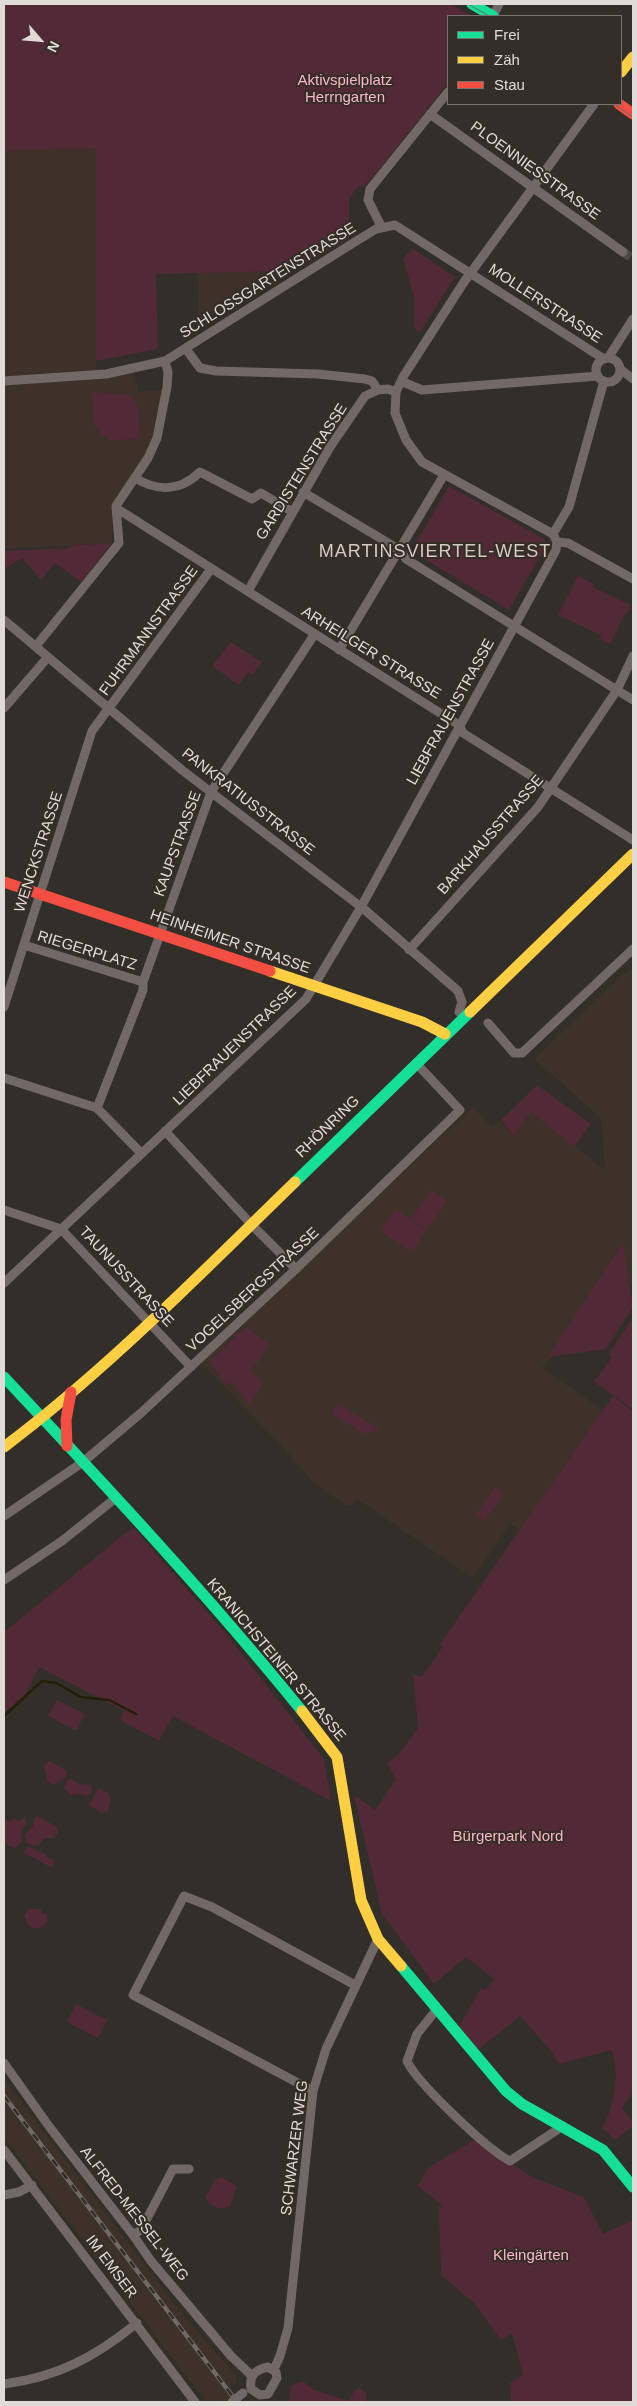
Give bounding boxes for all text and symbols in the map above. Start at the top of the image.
north arrow [15,15,65,65]
legend [447,15,622,105]
text: Frei [494,26,520,43]
text: N [44,39,63,55]
text: Zäh [494,51,520,68]
park label: Aktivspielplatz Herrngarten [297,72,393,107]
text: Stau [494,76,525,93]
street label: PLOENNIESSTRASSE [467,118,603,224]
street label: SCHLOSSGARTENSTRASSE [177,219,359,343]
street label: MOLLERSTRASSE [485,261,605,347]
street label: GARDISTENSTRASSE [253,400,351,544]
district label: MARTINSVIERTEL-WEST [316,541,554,563]
street label: FUHRMANNSTRASSE [96,563,202,699]
street label: ARHEILGER STRASSE [298,603,444,703]
street label: LIEBFRAUENSTRASSE [403,636,499,788]
street label: PANKRATIUSSTRASSE [178,745,318,859]
street label: BARKHAUSSTRASSE [434,772,548,898]
street label: WENCKSTRASSE [11,789,67,915]
street label: KAUPSTRASSE [151,789,205,899]
street label: HEINHEIMER STRASSE [147,906,313,978]
street label: RIEGERPLATZ [35,927,139,975]
street label: LIEBFRAUENSTRASSE [170,982,300,1110]
street label: RHÖNRING [292,1092,364,1162]
street label: TAUNUSSTRASSE [75,1223,177,1331]
street label: VOGELSBERGSTRASSE [183,1224,323,1356]
street label: KRANICHSTEINER STRASSE [203,1575,349,1745]
park label: Bürgerpark Nord [453,1828,563,1846]
street label: SCHWARZER WEG [278,2079,312,2217]
street label: ALFRED-MESSEL-WEG [76,2143,192,2285]
street label: IM EMSER [81,2232,141,2302]
park label: Kleingärten [493,2247,569,2265]

